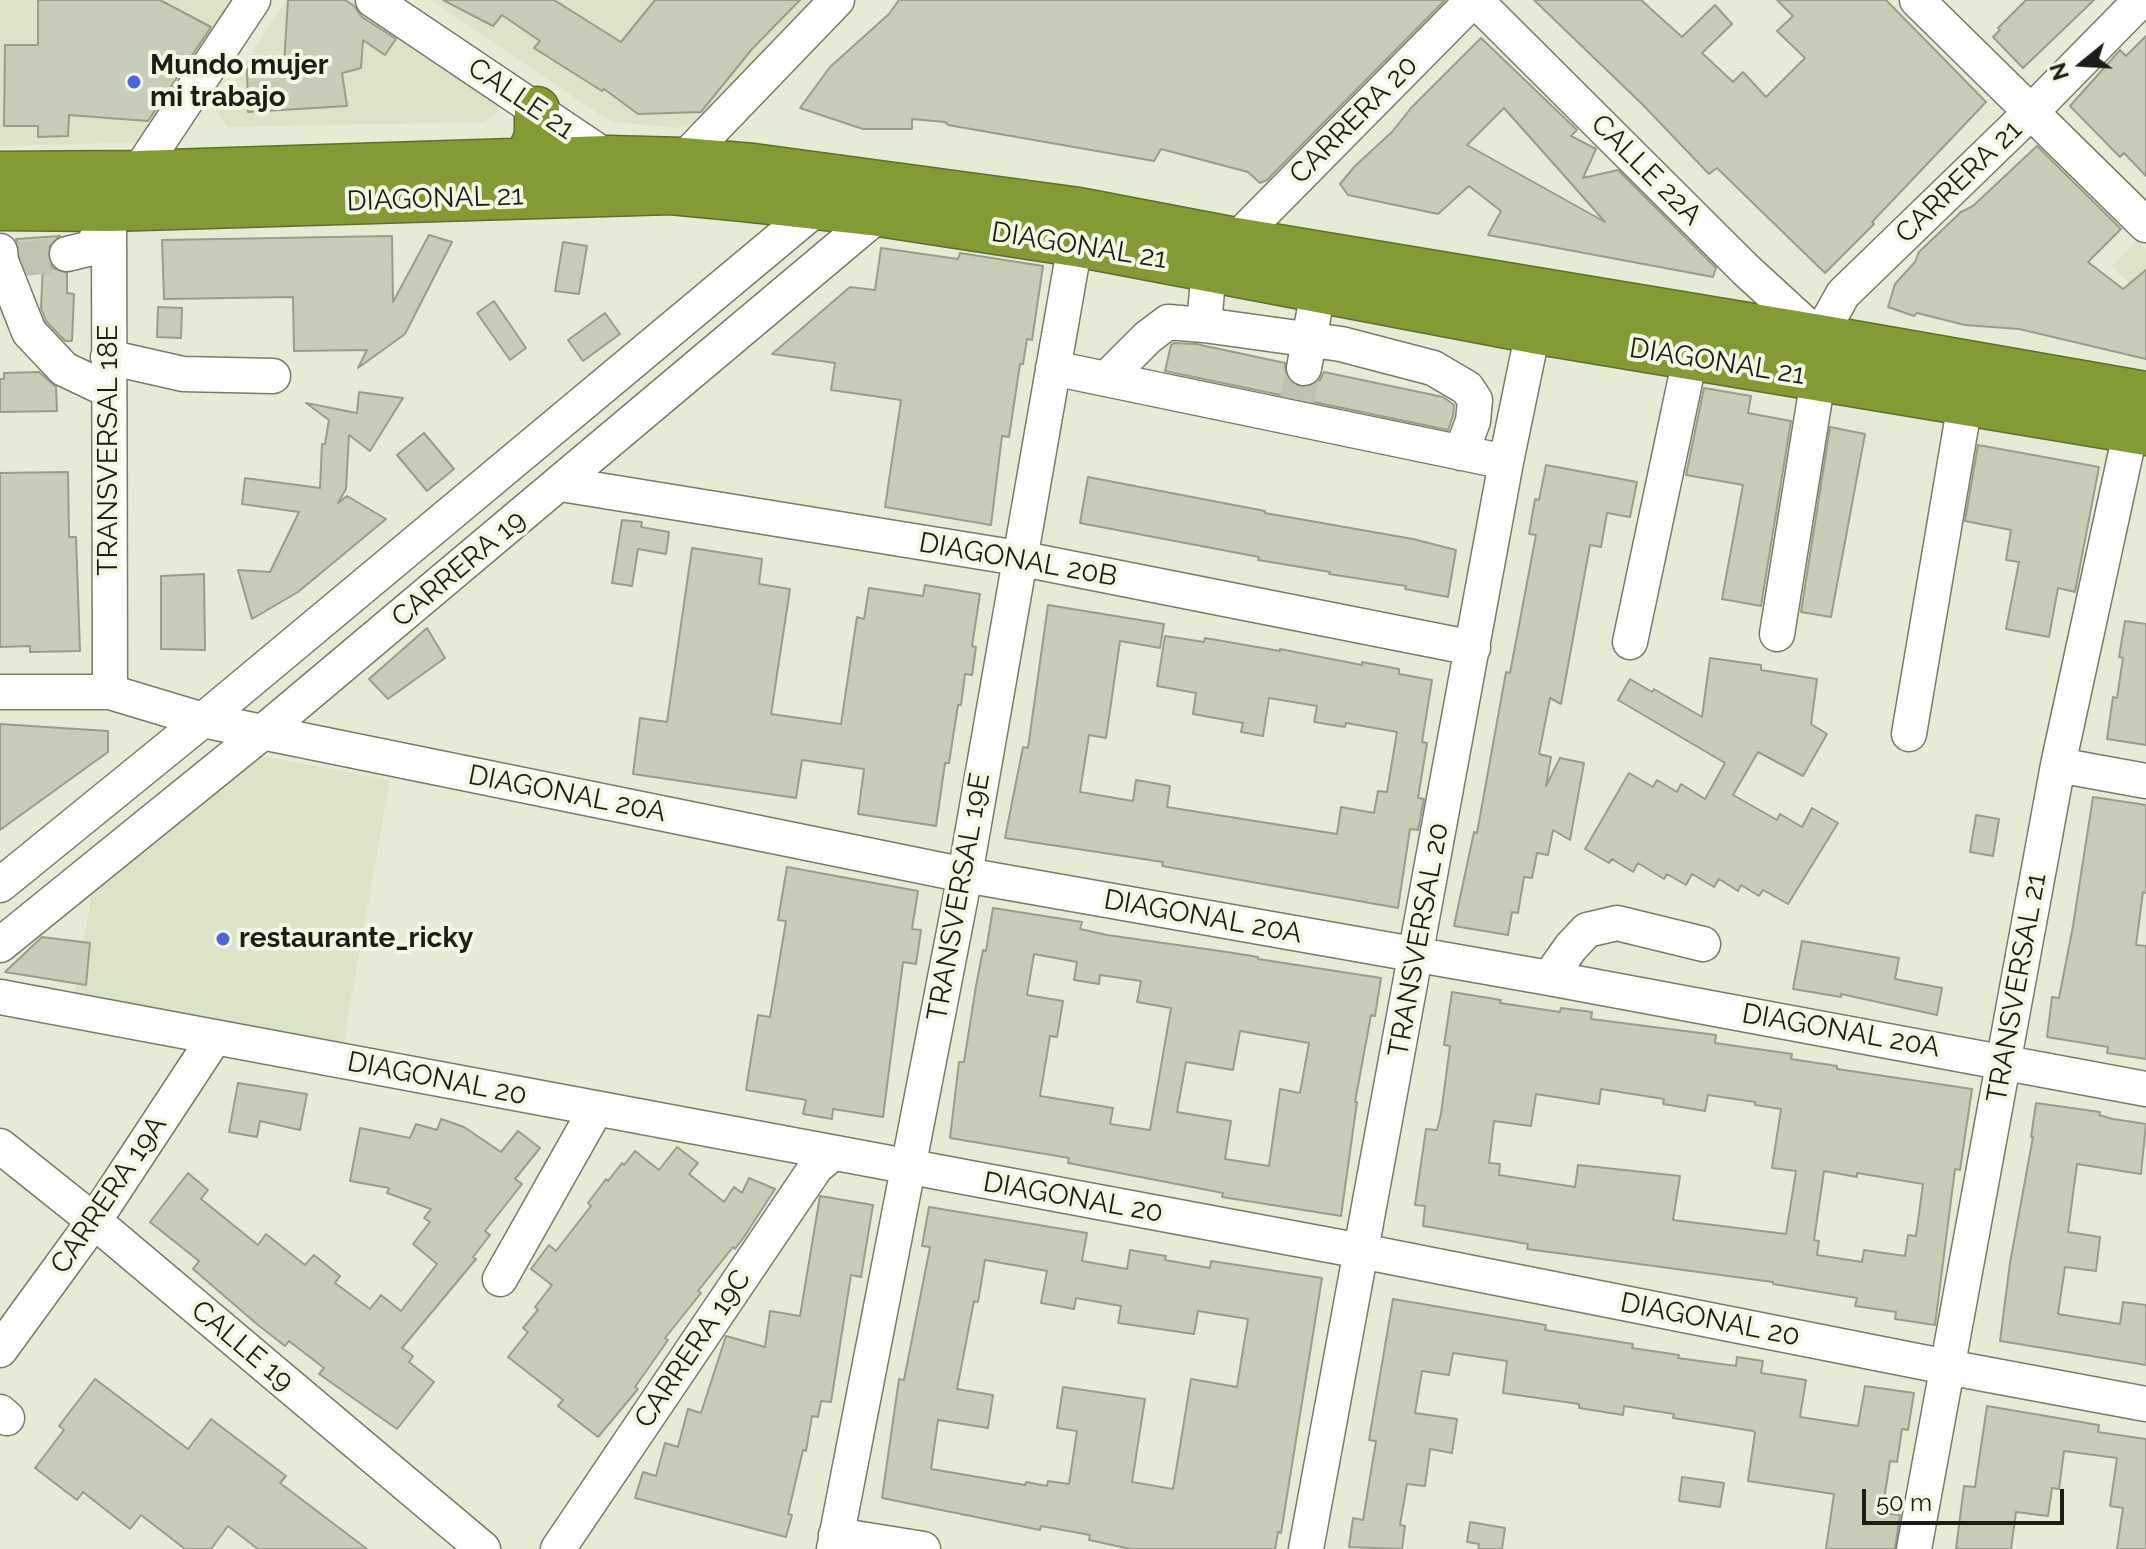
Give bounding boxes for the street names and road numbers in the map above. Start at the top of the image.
street label: CARRERA 20 [1283,49,1425,191]
street label: CALLE 21 [461,51,581,147]
street label: CALLE 22A [1584,108,1708,232]
street label: CARRERA 21 [1889,114,2029,250]
street label: DIAGONAL 21 [346,179,524,219]
street label: DIAGONAL 21 [989,216,1169,276]
street label: TRANSVERSAL 18E [92,324,126,576]
street label: DIAGONAL 21 [1627,332,1807,392]
street label: CARRERA 19 [385,503,533,635]
street label: DIAGONAL 20B [916,526,1120,594]
street label: DIAGONAL 20A [465,758,669,830]
street label: TRANSVERSAL 19E [921,770,997,1024]
street label: TRANSVERSAL 20 [1382,820,1456,1060]
street label: TRANSVERSAL 21 [1980,871,2054,1105]
street label: DIAGONAL 20A [1101,883,1305,951]
street label: DIAGONAL 20A [1739,997,1943,1065]
street label: DIAGONAL 20 [344,1045,530,1113]
street label: CARRERA 19A [44,1110,174,1280]
street label: DIAGONAL 20 [980,1166,1166,1230]
street label: CARRERA 19C [628,1264,758,1434]
street label: DIAGONAL 20 [1617,1286,1803,1354]
street label: CALLE 19 [184,1294,300,1398]

